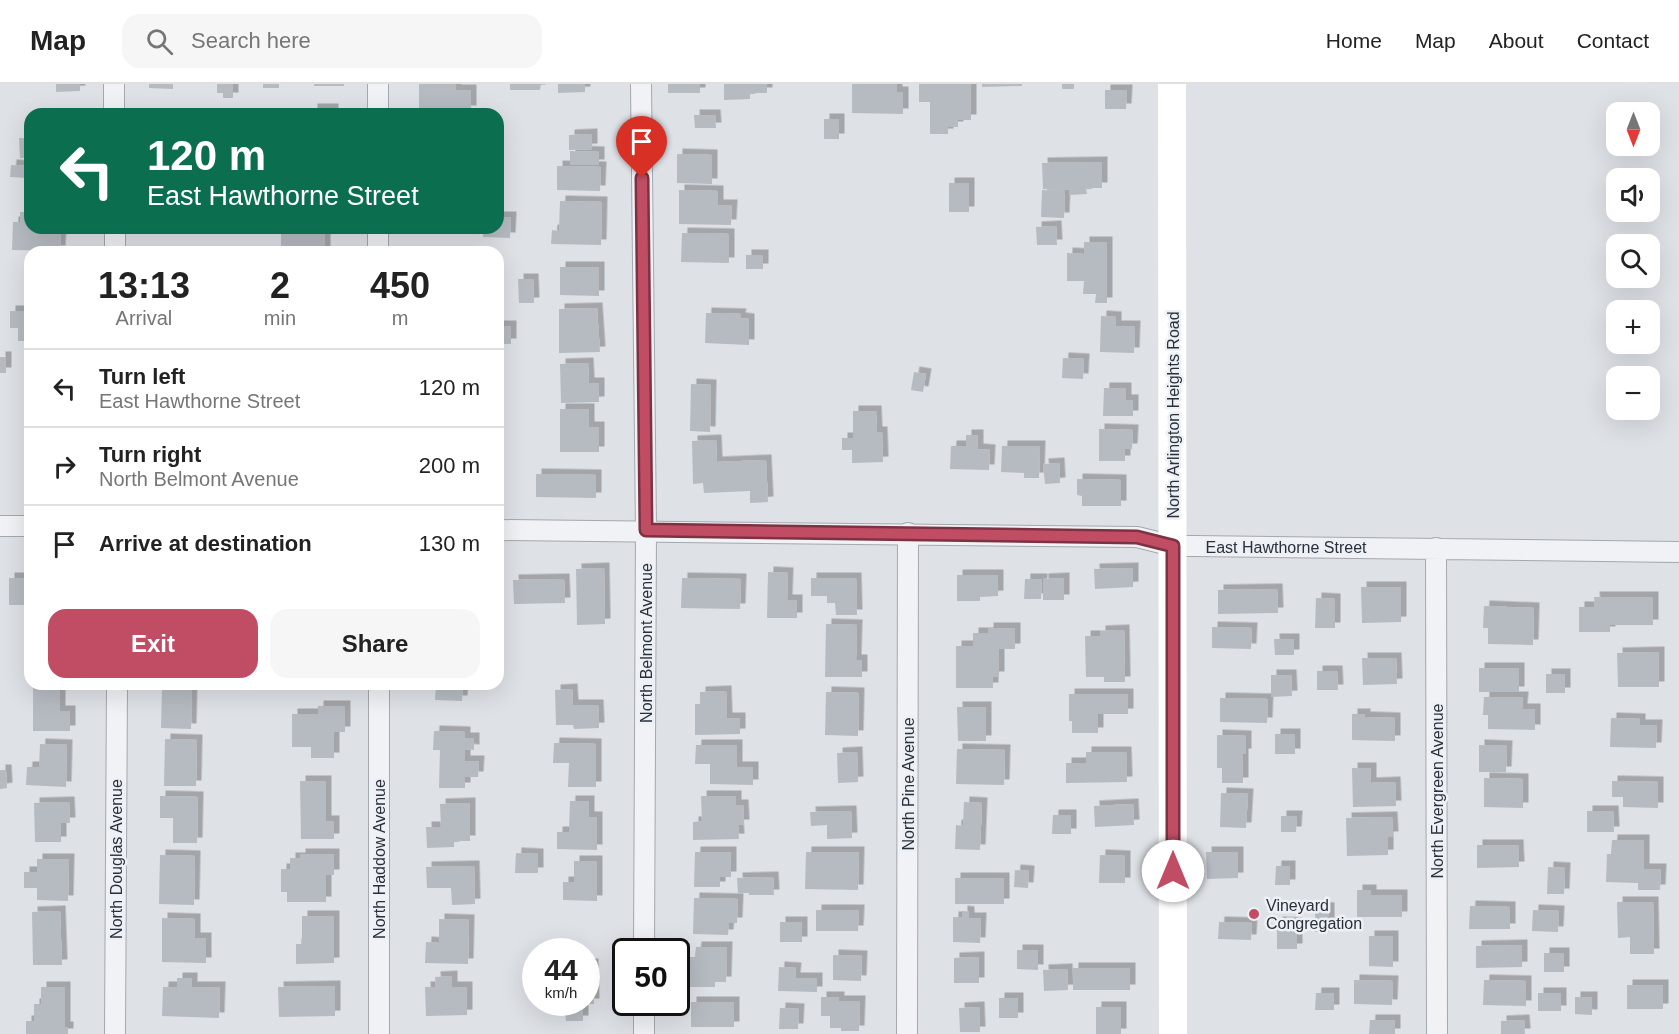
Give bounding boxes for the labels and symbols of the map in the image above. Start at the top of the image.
north arrow [1606,102,1660,156]
pin [616,116,667,178]
street label: North Arlington Heights Road [1165,311,1182,519]
street label: East Hawthorne Street [1206,539,1367,556]
street label: North Belmont Avenue [638,563,655,723]
street label: North Evergreen Avenue [1429,703,1446,878]
street label: North Pine Avenue [900,717,917,851]
street label: North Douglas Avenue [108,779,125,939]
street label: North Haddow Avenue [371,779,388,939]
position arrow [1141,839,1205,903]
place label: Vineyard Congregation [1266,897,1362,932]
marker: Vineyard Congregation [1247,907,1261,921]
speed limit sign: 50 [612,938,690,1016]

